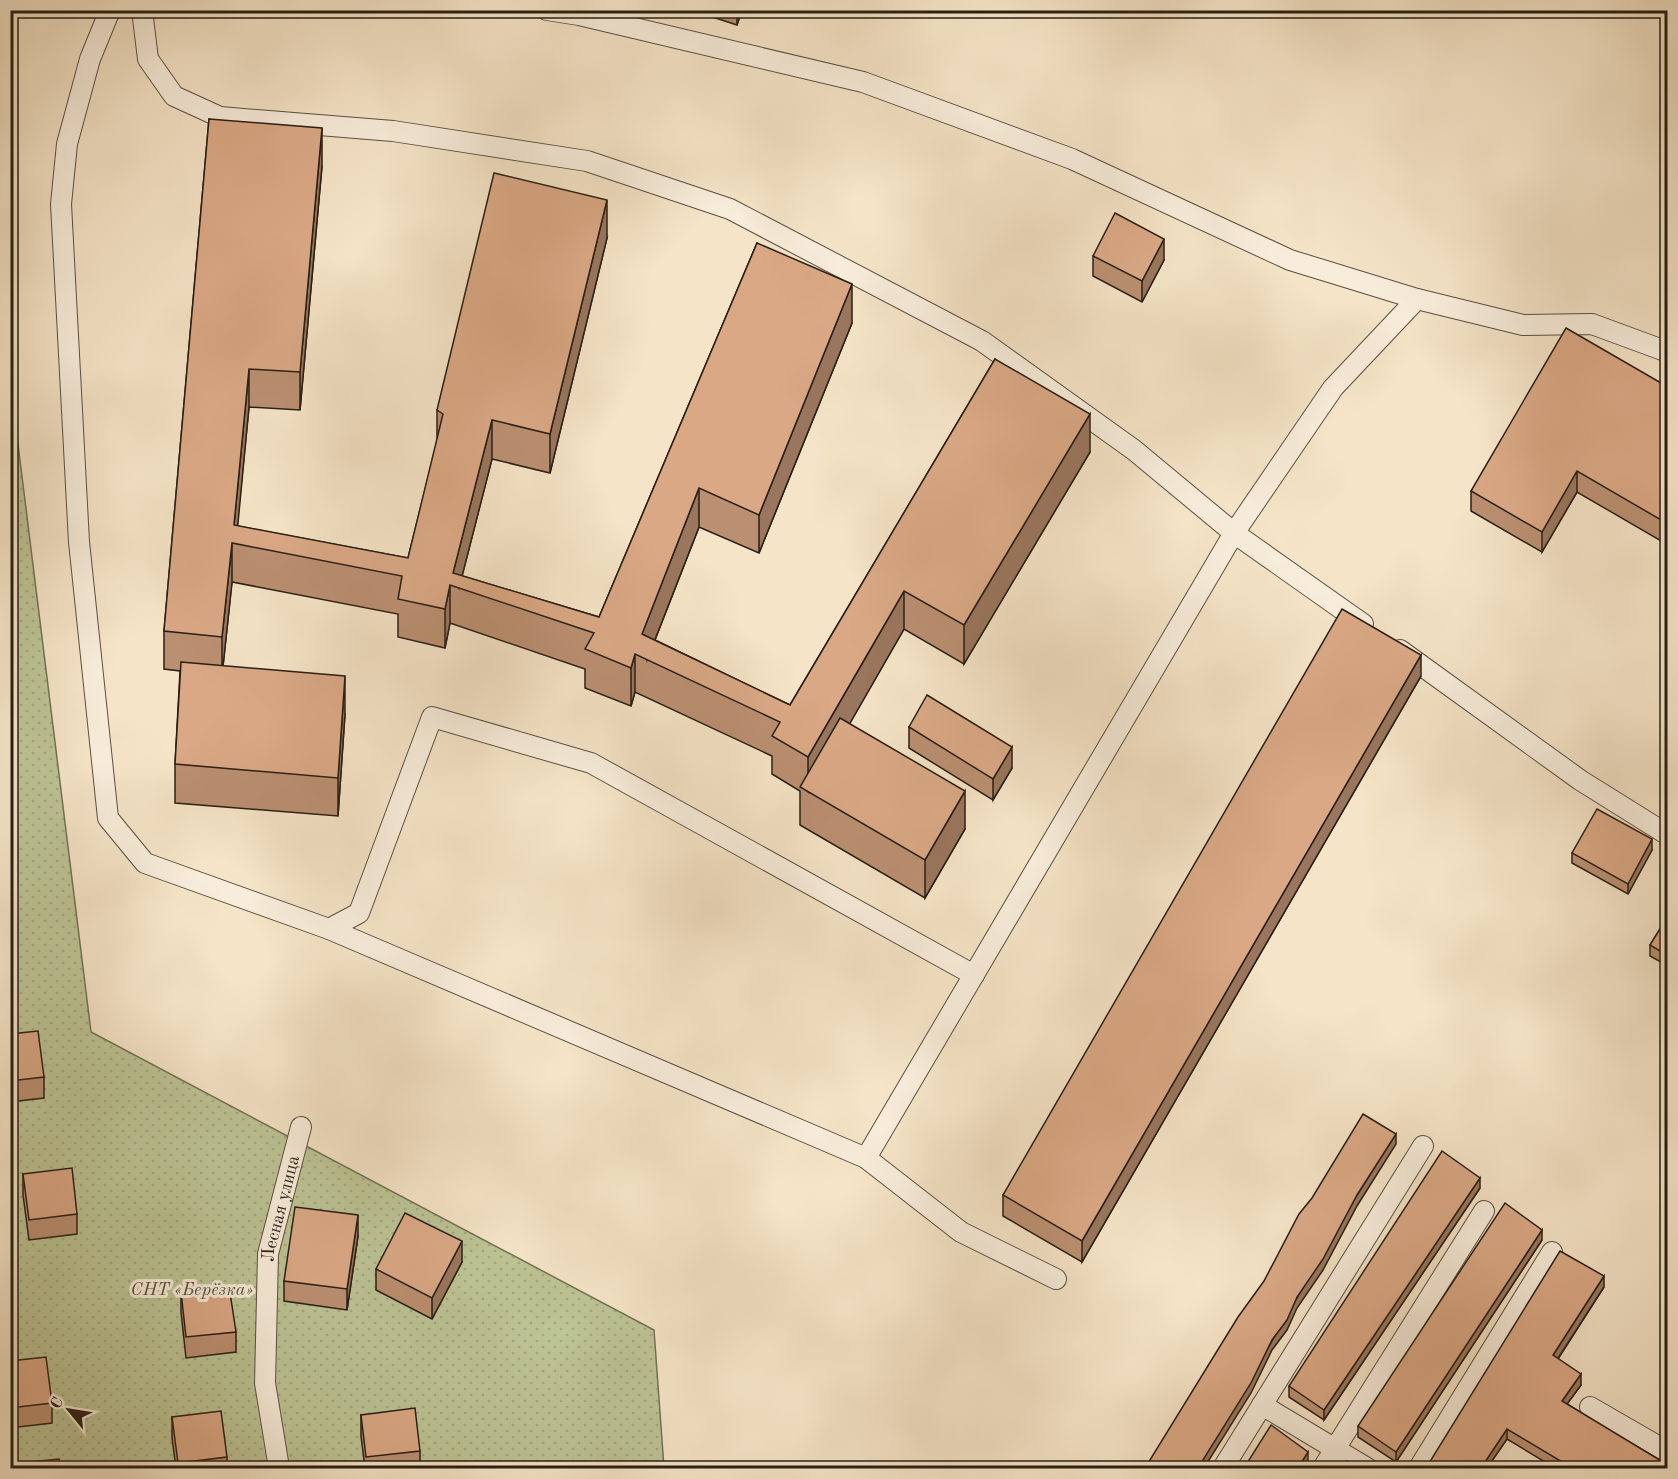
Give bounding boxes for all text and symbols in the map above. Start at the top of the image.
street label: Лесная улица [260,1154,303,1262]
park label: СНТ «Берёзка» [131,1281,253,1299]
north arrow [39,1380,99,1440]
text: С [48,1395,67,1412]

